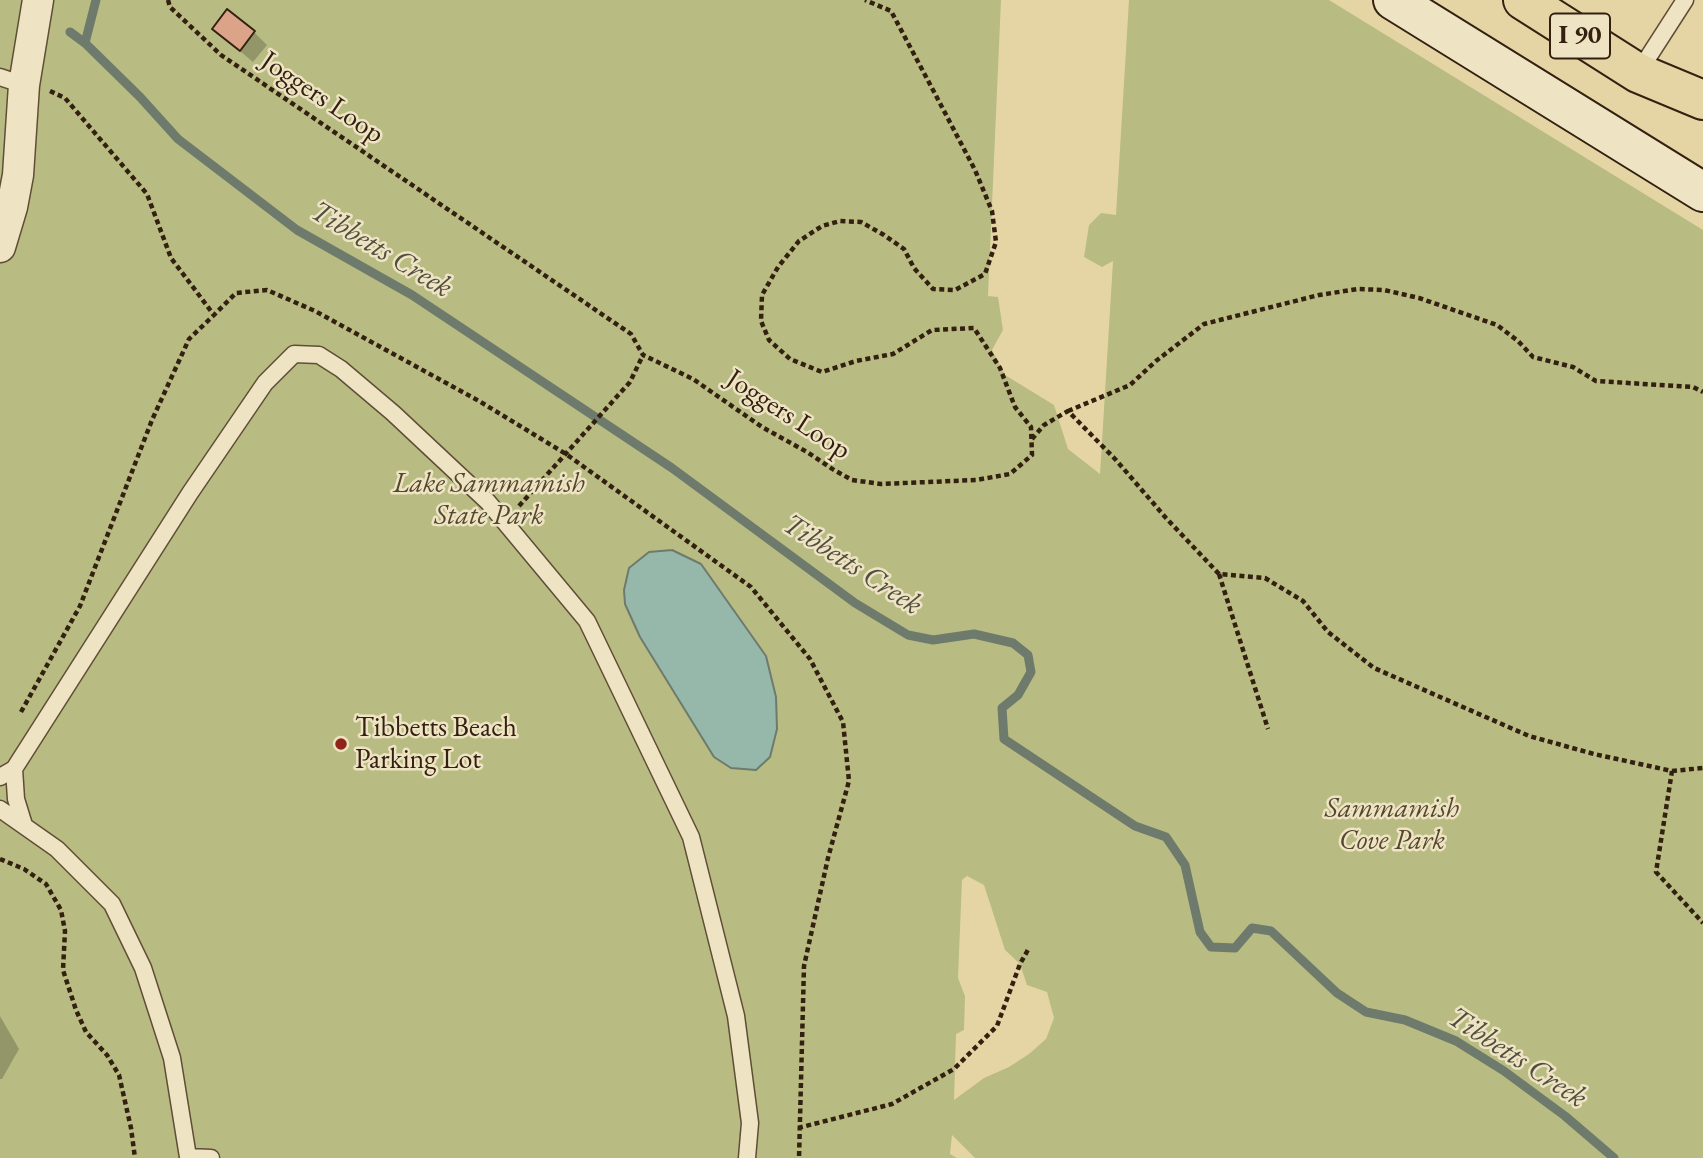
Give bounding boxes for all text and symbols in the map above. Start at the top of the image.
road number: I 90 [1550,14,1610,58]
street label: Joggers Loop [254,45,390,151]
water label: Tibbetts Creek [304,194,458,306]
street label: Joggers Loop [720,362,856,468]
park label: Lake Sammamish State Park [393,467,585,533]
water label: Tibbetts Creek [776,507,928,623]
place label: Tibbetts Beach Parking Lot [355,711,517,777]
marker: Tibbetts Beach Parking Lot [333,736,349,752]
park label: Sammamish Cove Park [1325,792,1459,858]
water label: Tibbetts Creek [1441,1000,1593,1116]

